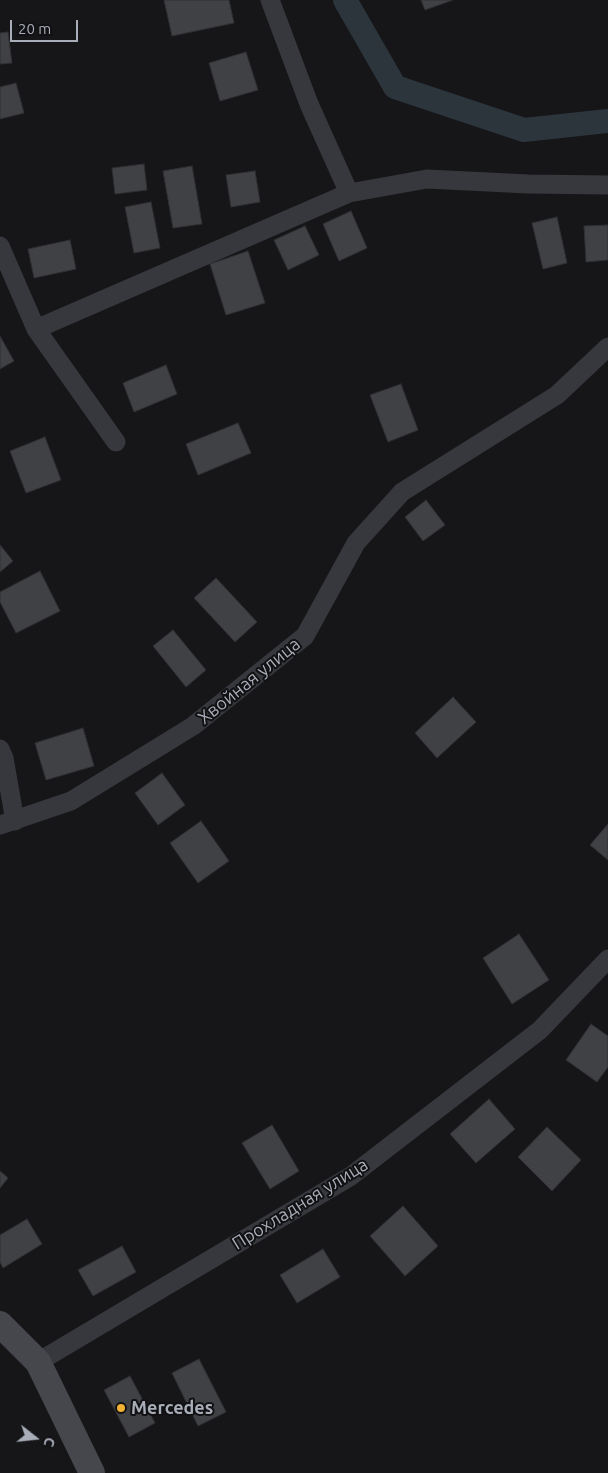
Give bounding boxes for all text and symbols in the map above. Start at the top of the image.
scale bar [12,10,80,42]
text: 20 m [18,20,51,37]
street label: Хвойная улица [194,633,304,729]
street label: Прохладная улица [228,1154,372,1254]
place label: Mercedes [131,1397,213,1419]
marker: Mercedes [115,1402,127,1414]
north arrow [10,1413,60,1463]
text: С [40,1436,58,1449]

